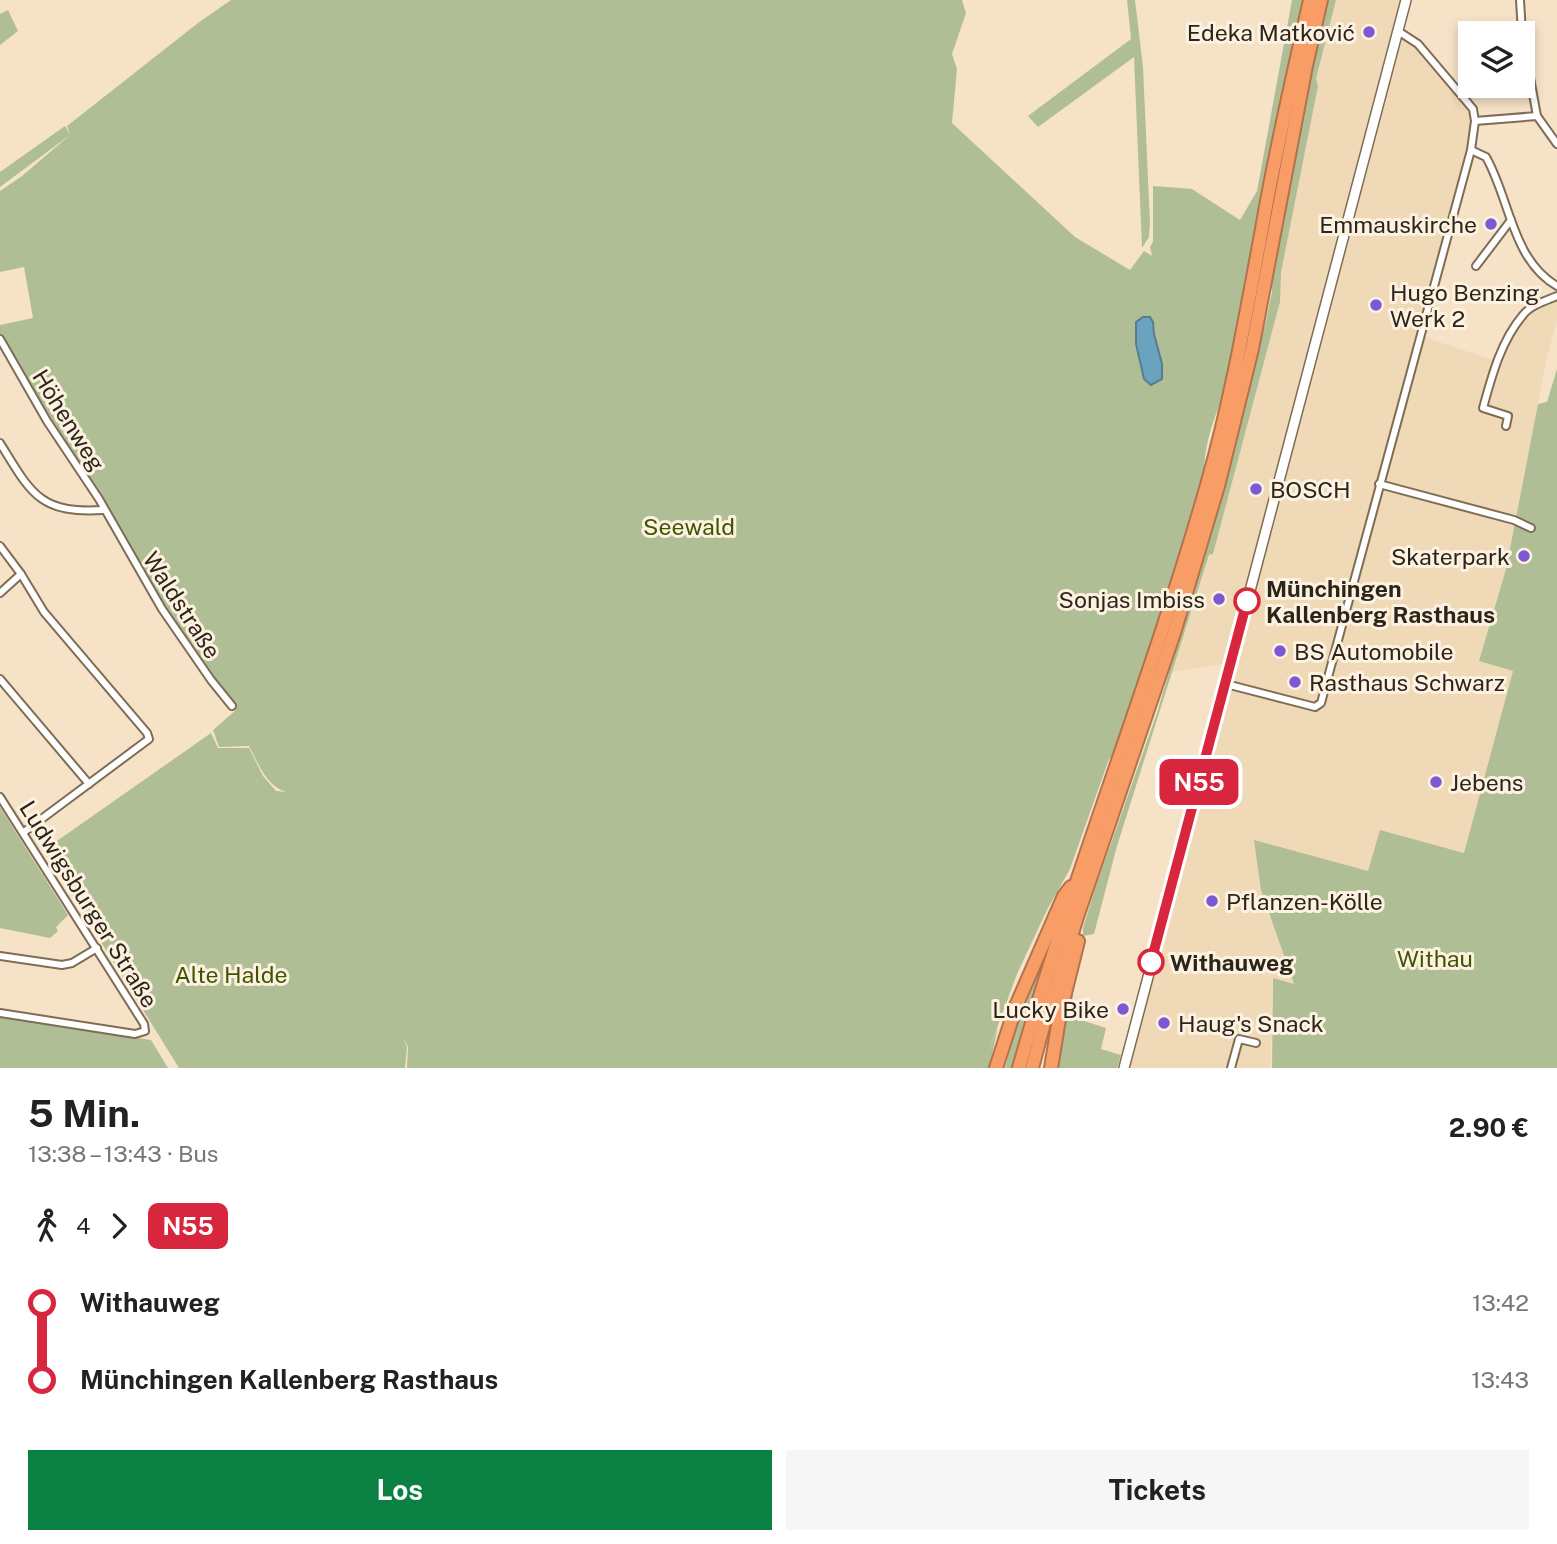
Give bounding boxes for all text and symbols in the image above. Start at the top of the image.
place label: Edeka Matković [1187,19,1355,46]
map controls [1458,21,1535,98]
button: layers [1458,21,1535,98]
marker: Edeka Matković [1361,24,1377,40]
place label: Emmauskirche [1319,211,1477,238]
marker: Emmauskirche [1483,216,1499,232]
place label: Hugo Benzing Werk 2 [1390,279,1540,332]
marker: Hugo Benzing Werk 2 [1368,297,1384,313]
street label: Höhenweg [27,364,111,476]
place label: BOSCH [1270,476,1351,503]
marker: BOSCH [1248,481,1264,497]
park label: Seewald [643,513,735,540]
place label: Skaterpark [1391,543,1510,570]
street label: Waldstraße [137,547,227,663]
marker: Skaterpark [1516,548,1532,564]
place label: Münchingen Kallenberg Rasthaus [1266,575,1495,628]
place label: Sonjas Imbiss [1058,586,1205,613]
marker: Münchingen Kallenberg Rasthaus [1234,588,1260,614]
marker: Sonjas Imbiss [1211,591,1227,607]
place label: BS Automobile [1294,638,1454,665]
marker: BS Automobile [1272,643,1288,659]
place label: Rasthaus Schwarz [1309,669,1505,696]
marker: Rasthaus Schwarz [1287,674,1303,690]
line badge: N55 [1159,759,1239,805]
text: N55 [1173,768,1225,796]
place label: Jebens [1450,769,1524,796]
marker: Jebens [1428,774,1444,790]
street label: Ludwigsburger Straße [14,796,164,1012]
place label: Pflanzen-Kölle [1226,888,1383,915]
marker: Pflanzen-Kölle [1204,893,1220,909]
park label: Withau [1397,945,1473,972]
marker: Withauweg [1138,949,1164,975]
place label: Withauweg [1170,949,1294,976]
park label: Alte Halde [175,961,287,988]
place label: Lucky Bike [992,996,1109,1023]
marker: Lucky Bike [1115,1001,1131,1017]
place label: Haug's Snack [1178,1010,1324,1037]
marker: Haug's Snack [1156,1015,1172,1031]
text: 5 Min. [28,1091,140,1136]
text: 2.90 € [1449,1112,1529,1143]
text: 13:38 – 13:43 · Bus [28,1140,218,1167]
icon: walk [28,1207,66,1245]
icon: forward [100,1207,138,1245]
text: 4 [76,1212,90,1239]
text: N55 [162,1212,214,1240]
text: Withauweg [80,1287,220,1318]
text: 13:42 [1472,1289,1529,1316]
text: Münchingen Kallenberg Rasthaus [80,1364,498,1395]
text: 13:43 [1471,1366,1529,1393]
button: Los [28,1450,772,1530]
button: Tickets [786,1450,1529,1530]

